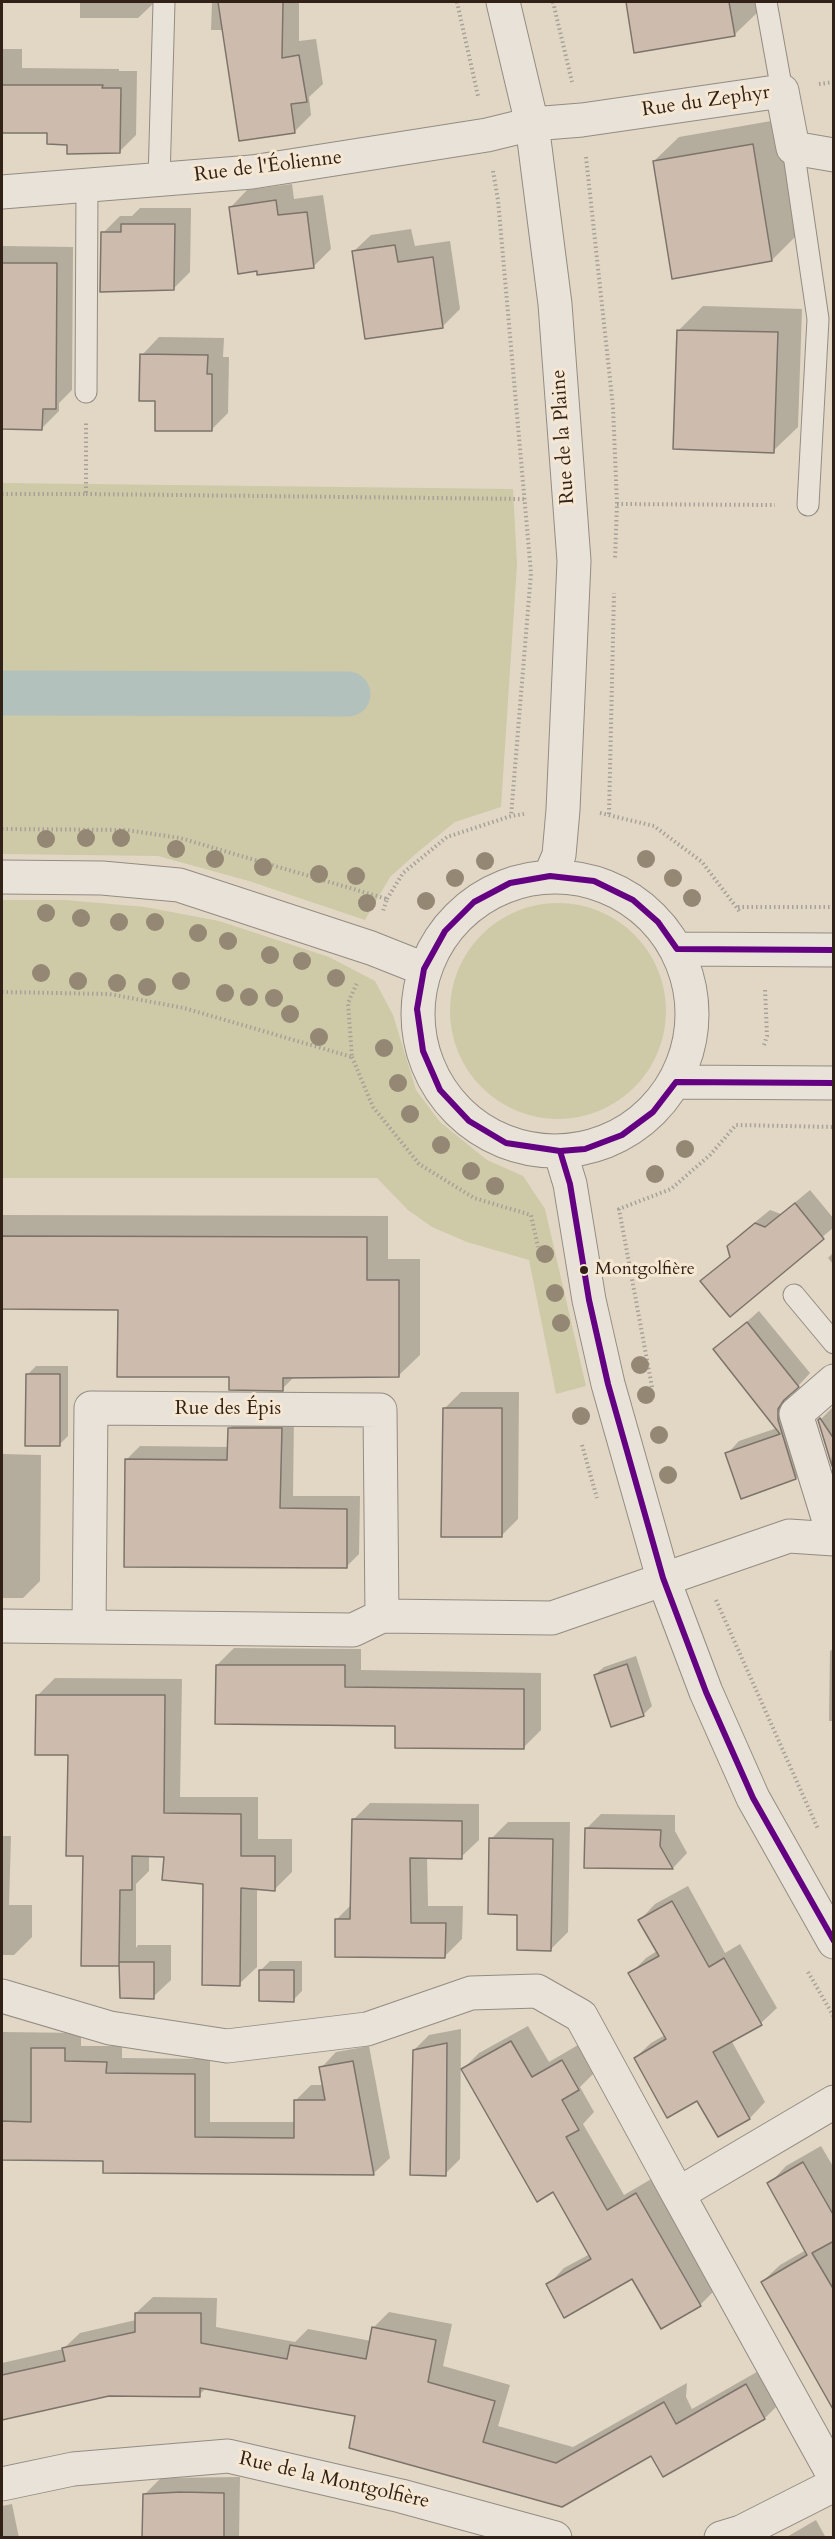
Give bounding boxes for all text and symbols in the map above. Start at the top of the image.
street label: Rue du Zephyr [640,81,772,123]
street label: Rue de l'Éolienne [193,146,343,188]
street label: Rue de la Plaine [547,369,581,505]
place label: Montgolfière [595,1259,695,1281]
marker: Montgolfière [578,1264,590,1276]
street label: Rue des Épis [175,1397,281,1421]
street label: Rue de la Montgolfière [236,2447,432,2515]

